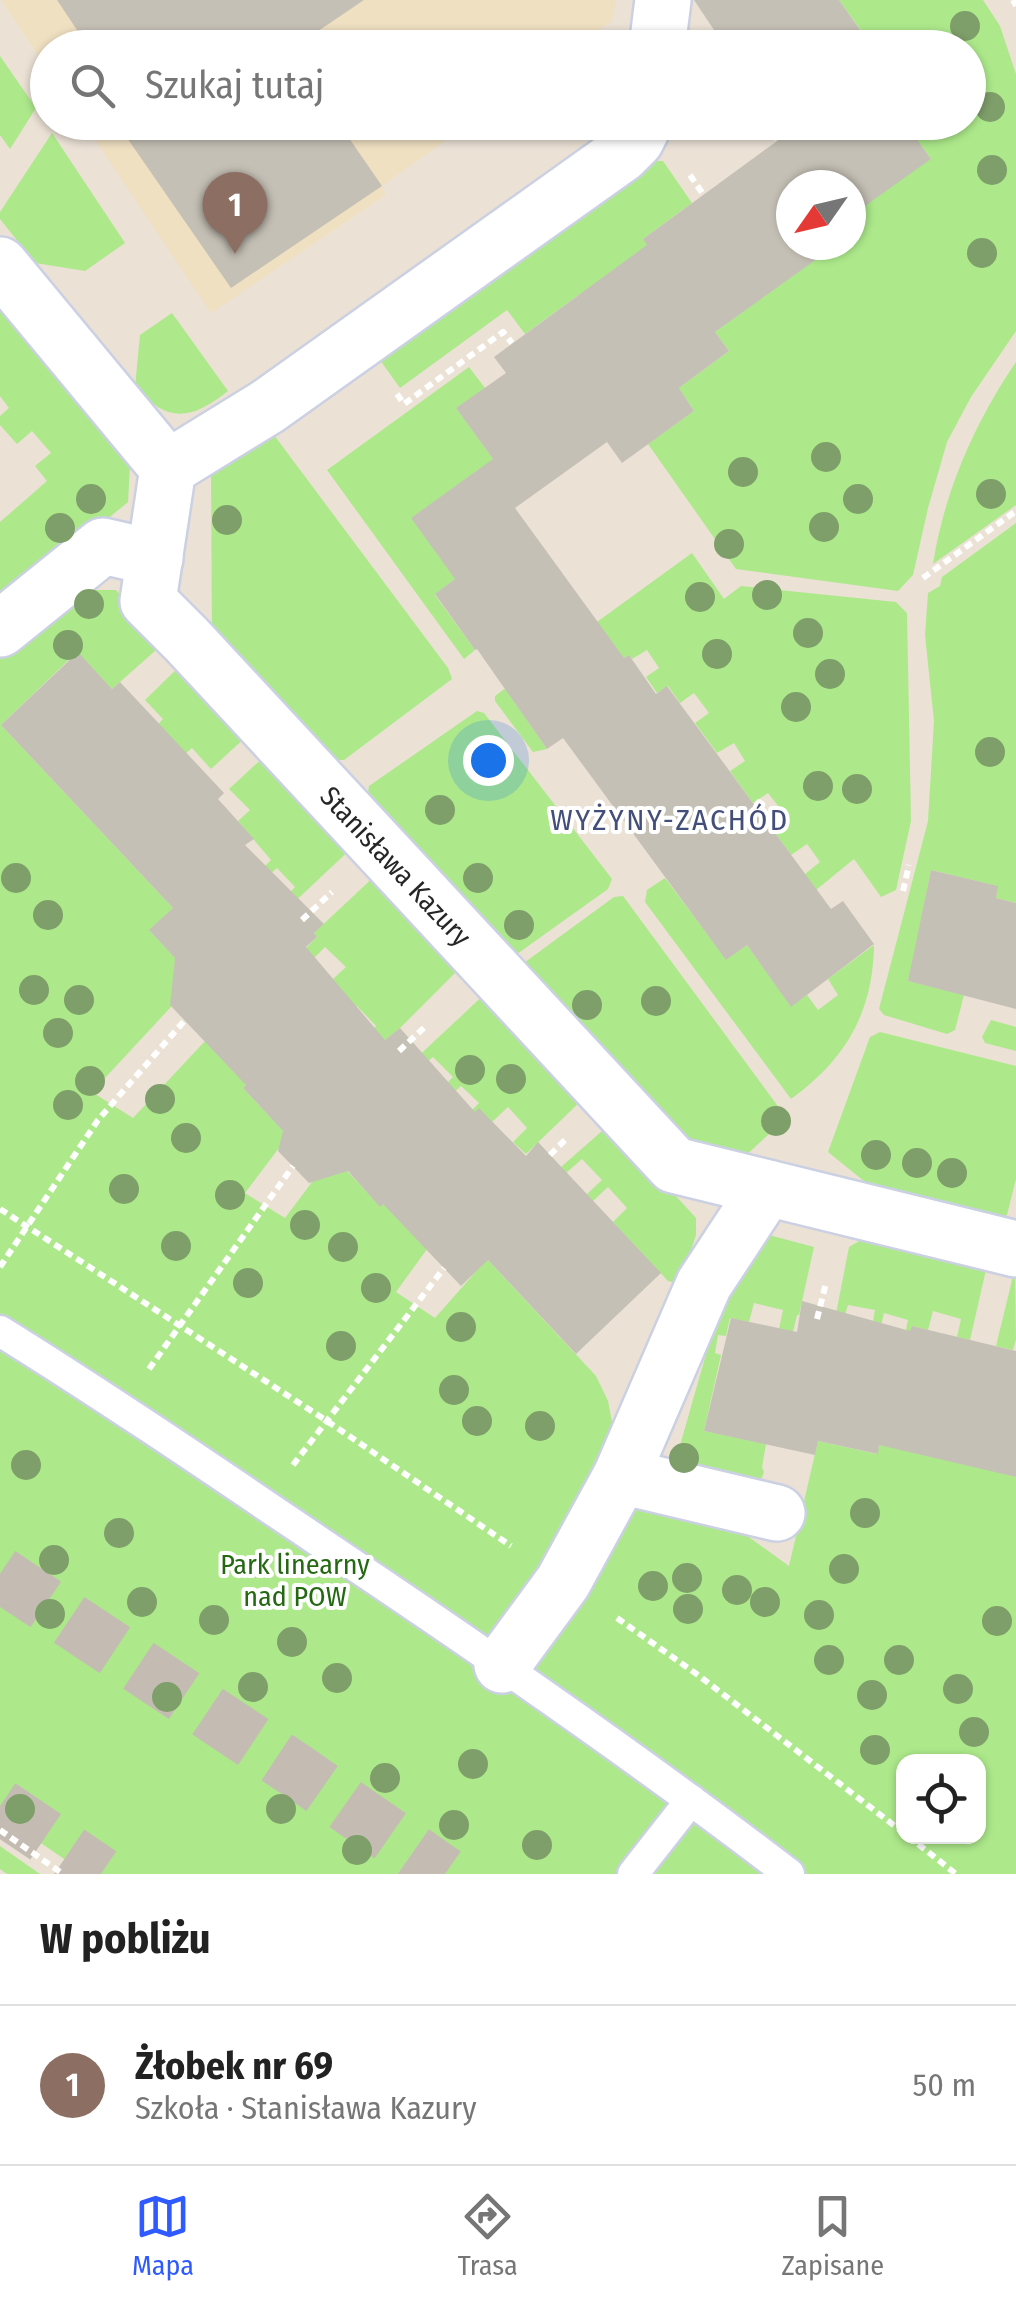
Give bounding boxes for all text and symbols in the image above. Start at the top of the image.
search box [30,30,986,140]
icon: search [65,58,120,113]
text: Szukaj tutaj [145,62,324,108]
north arrow [776,170,866,260]
pin: 1 [202,172,268,254]
your location [463,735,514,786]
street label: Stanisława Kazury [313,780,478,953]
district label: WYŻYNY-ZACHÓD [550,802,790,838]
park label: Park linearny nad POW [220,1548,370,1613]
map controls [896,1754,986,1844]
button: locate [896,1754,986,1844]
text: W pobliżu [40,1914,211,1964]
text: Żłobek nr 69 [135,2043,333,2089]
text: 1 [66,2066,79,2104]
text: 50 m [913,2066,976,2104]
text: Szkoła · Stanisława Kazury [135,2089,476,2127]
tab: Mapa [132,2189,194,2282]
tab: Trasa [458,2189,518,2282]
tab: Zapisane [782,2189,884,2282]

